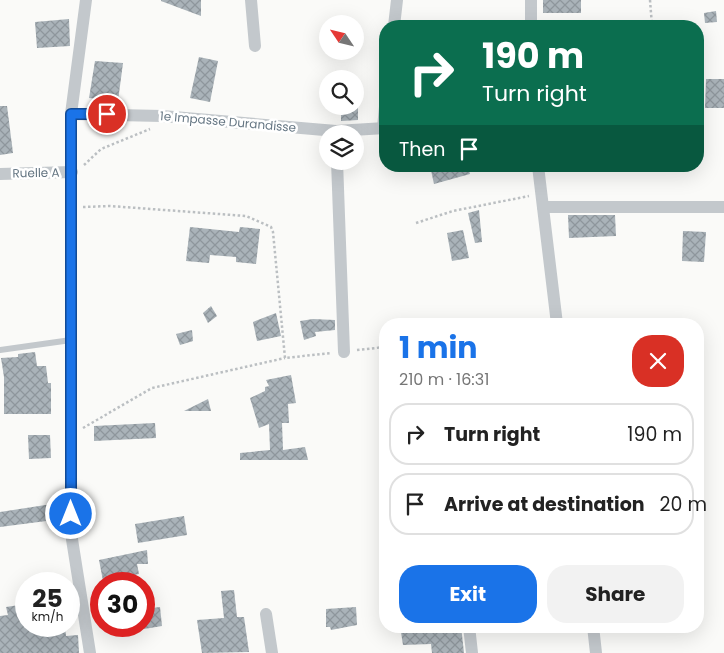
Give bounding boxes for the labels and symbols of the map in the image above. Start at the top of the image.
north arrow [319,15,364,60]
pin [86,93,128,135]
street label: 1e Impasse Durandisse [159,107,297,136]
street label: Ruelle A [12,164,60,181]
position arrow [44,487,96,539]
speed limit sign: 30 [90,572,155,637]

